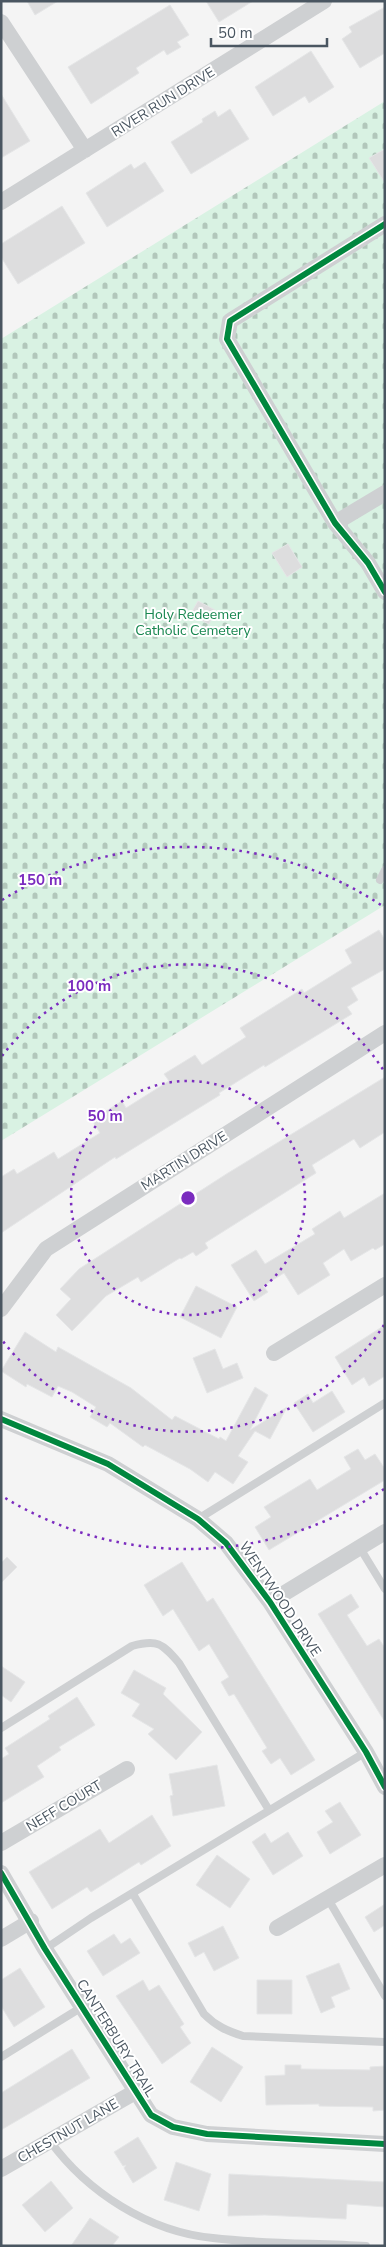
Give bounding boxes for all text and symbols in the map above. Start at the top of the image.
scale bar [211,15,327,47]
text: 50 m [218,23,253,43]
street label: RIVER RUN DRIVE [108,63,218,141]
park label: Holy Redeemer Catholic Cemetery [135,605,252,640]
text: 150 m [18,870,62,890]
text: 100 m [67,976,111,996]
text: 50 m [87,1106,123,1126]
street label: MARTIN DRIVE [137,1127,231,1195]
centre of rings [179,1189,197,1207]
street label: WENTWOOD DRIVE [235,1538,325,1660]
street label: NEFF COURT [23,1776,106,1836]
street label: CANTERBURY TRAIL [72,1975,160,2101]
street label: CHESTNUT LANE [14,2094,122,2168]

